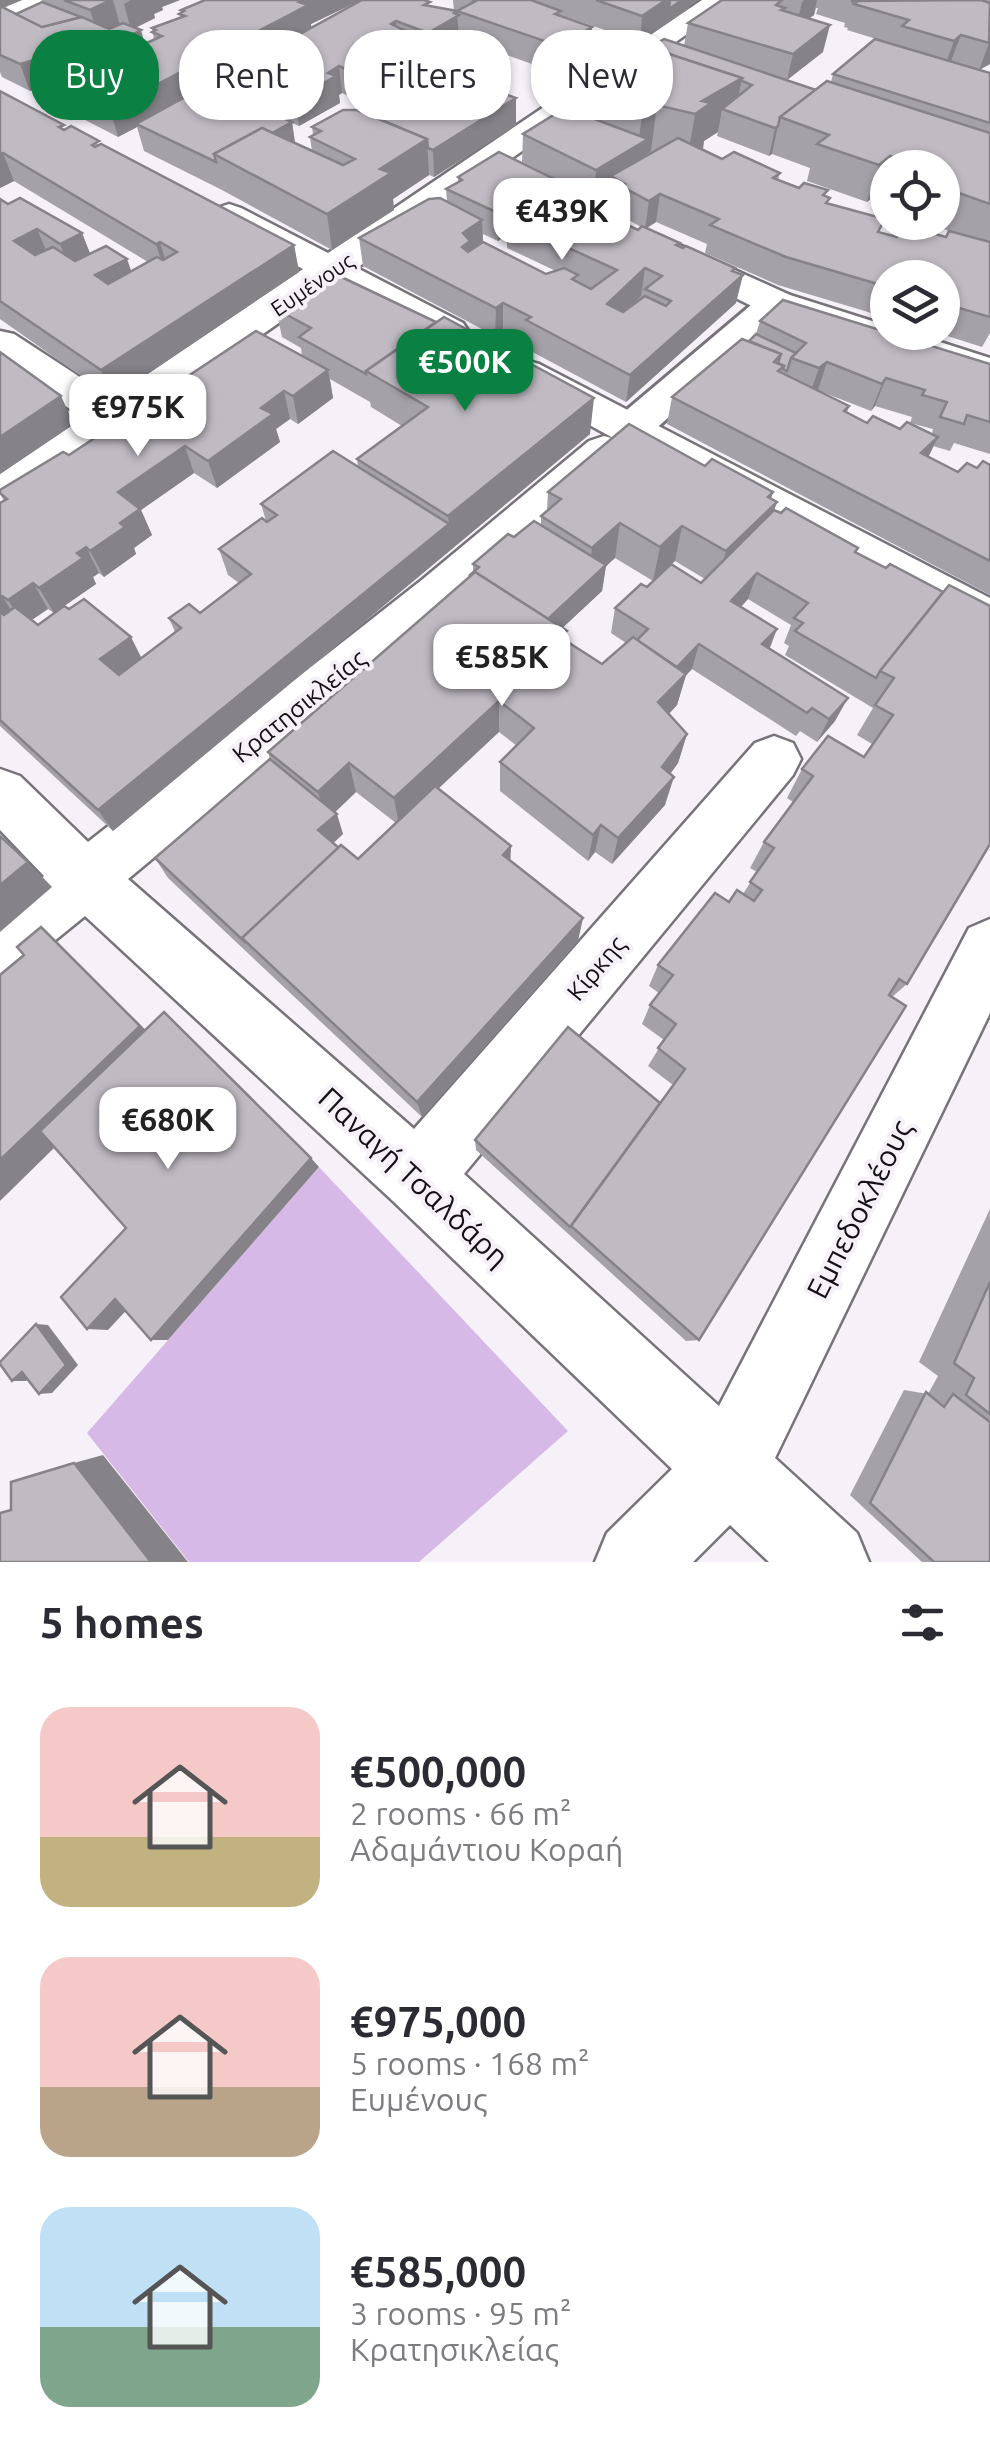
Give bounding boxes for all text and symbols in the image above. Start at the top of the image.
chip: Buy [30,30,159,120]
chip: Rent [179,30,324,120]
chip: Filters [344,30,511,120]
chip: New [531,30,673,120]
map controls [870,150,960,350]
button: locate [870,150,960,240]
pin: €439K [492,178,632,263]
text: €439K [515,192,609,228]
street label: Ευμένους [266,247,359,322]
button: layers [870,260,960,350]
pin: €500K [395,329,535,414]
text: €500K [418,343,512,379]
pin: €975K [68,374,208,459]
text: €975K [91,388,185,424]
pin: €585K [432,624,572,709]
text: €585K [455,638,549,674]
street label: Κρατησικλείας [227,644,371,768]
street label: Κίρκης [561,930,631,1006]
street label: Παναγή Τσαλδάρη [312,1080,516,1274]
pin: €680K [98,1087,238,1172]
text: €680K [121,1101,215,1137]
street label: Εμπεδοκλέους [799,1114,919,1304]
icon: filters [895,1595,950,1650]
text: 5 homes [40,1599,204,1646]
icon: home [120,1747,240,1867]
text: €500,000 [350,1748,526,1795]
text: 2 rooms · 66 m² [350,1795,571,1831]
text: Αδαμάντιου Κοραή [350,1831,623,1867]
icon: home [120,1997,240,2117]
text: €975,000 [350,1998,526,2045]
text: 5 rooms · 168 m² [350,2045,590,2081]
text: Ευμένους [350,2081,487,2117]
icon: home [120,2247,240,2367]
text: €585,000 [350,2248,526,2295]
text: 3 rooms · 95 m² [350,2295,571,2331]
text: Κρατησικλείας [350,2331,559,2367]

